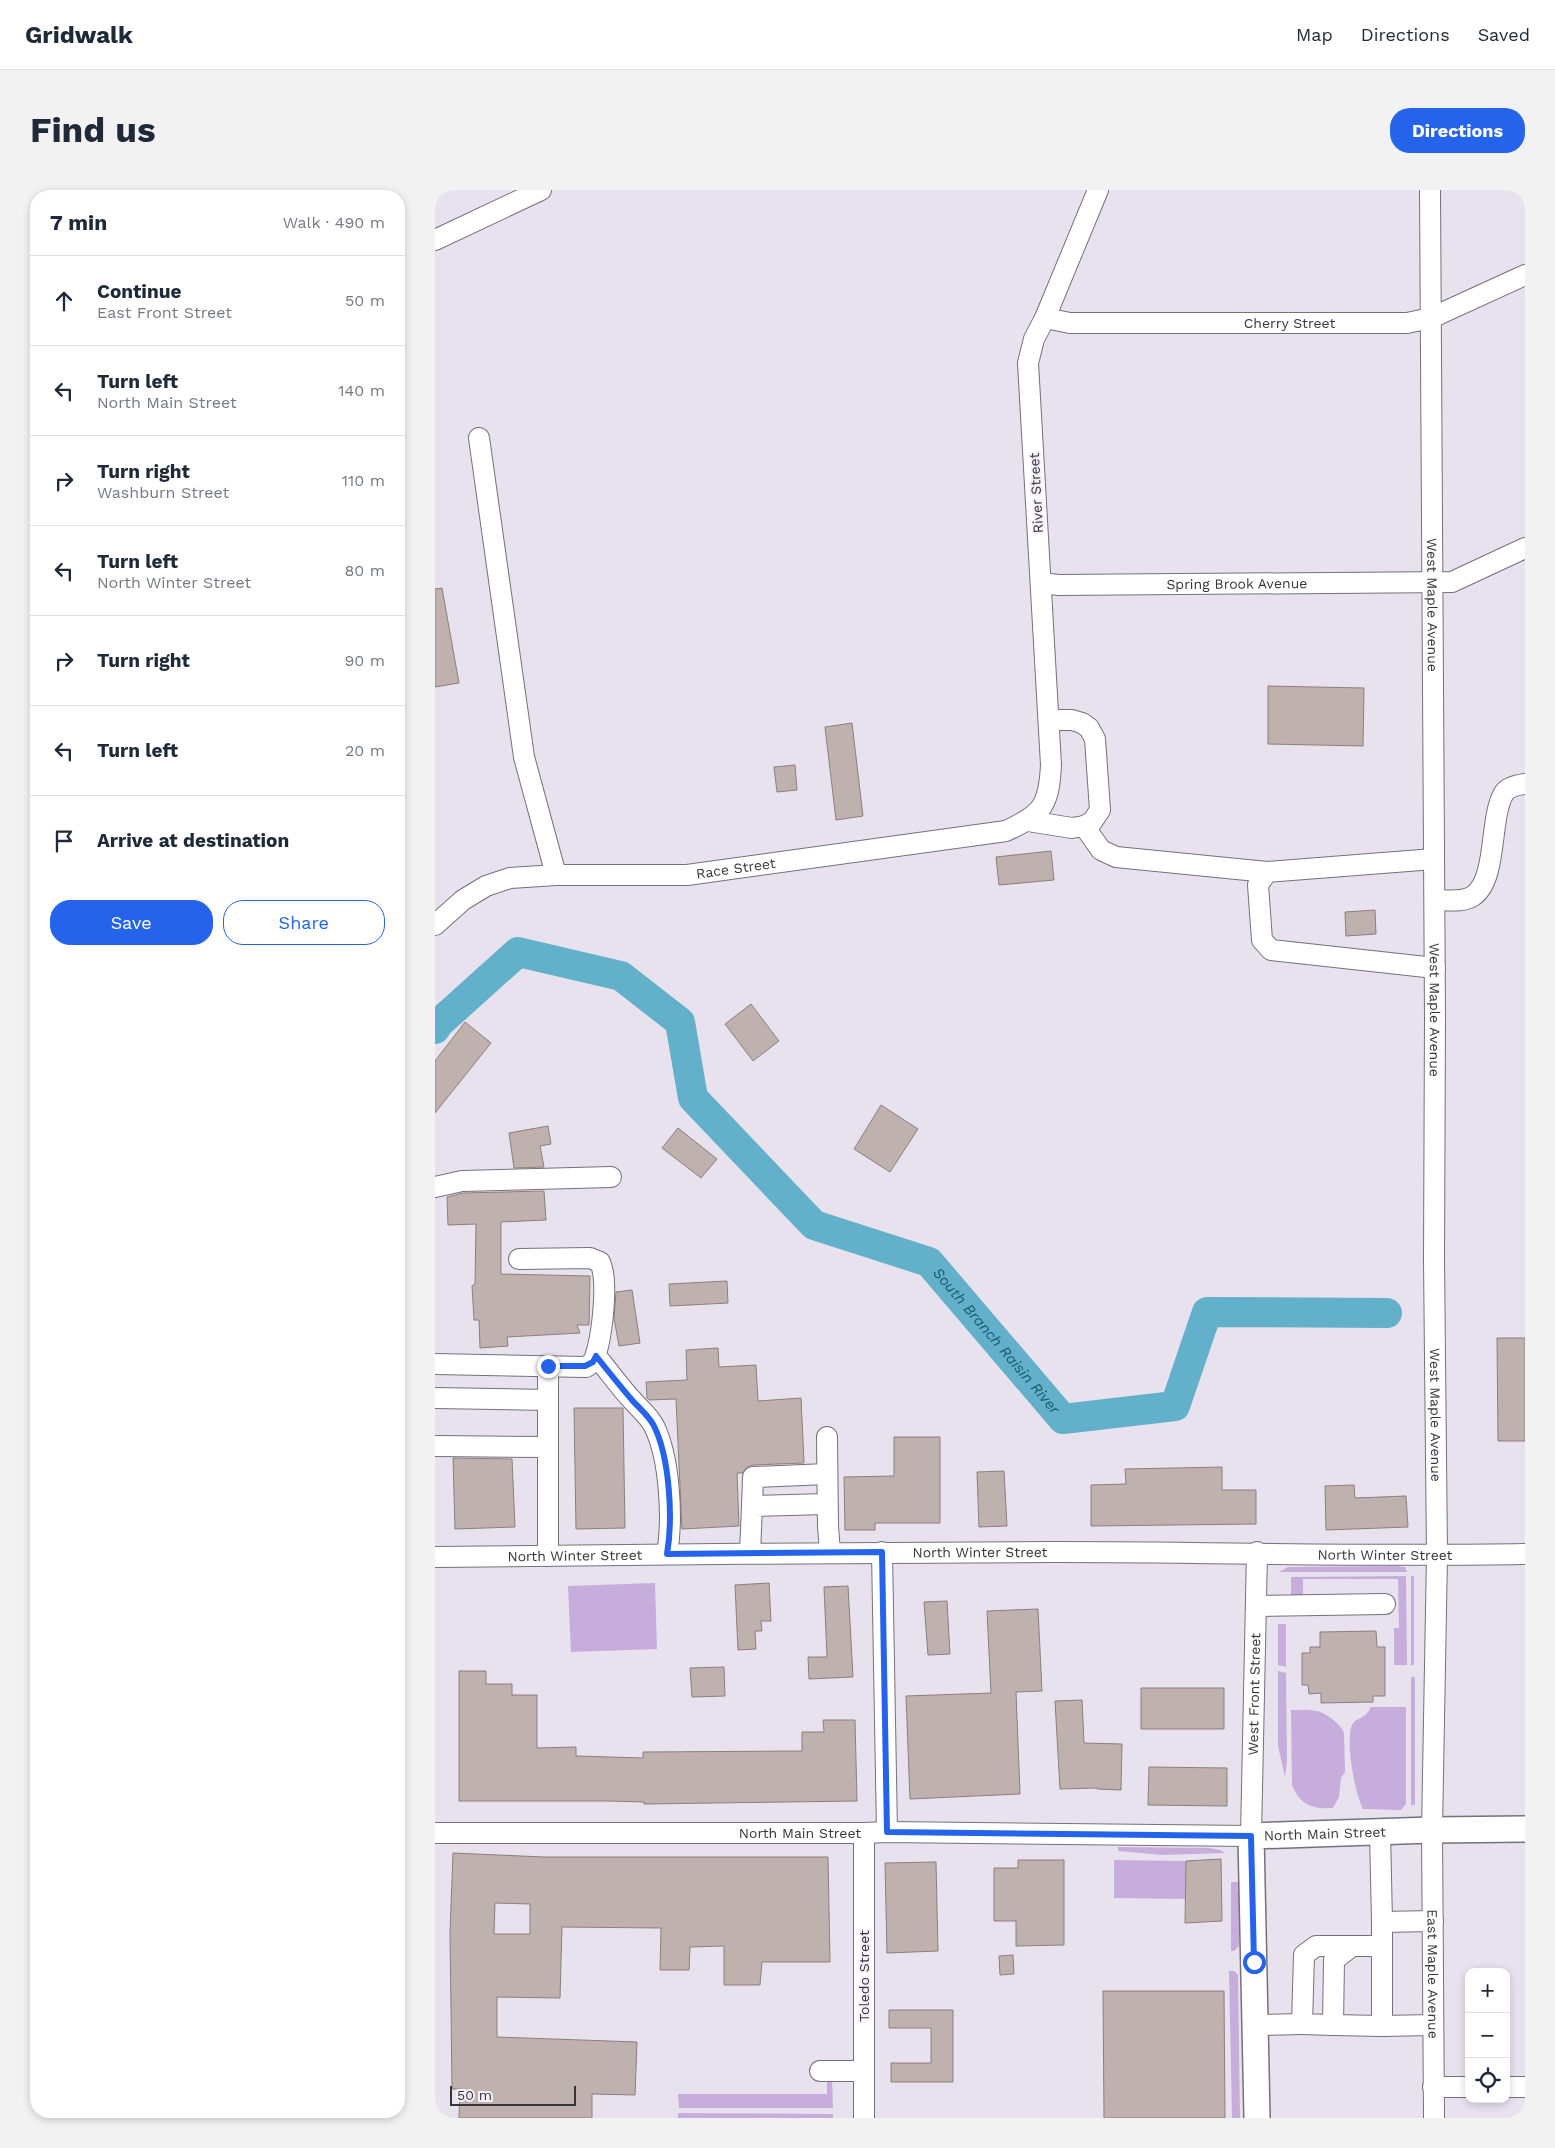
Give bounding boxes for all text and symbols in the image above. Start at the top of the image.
text: Gridwalk [25,21,133,49]
text: Map [1296,24,1333,45]
text: Directions [1361,24,1450,45]
text: Saved [1478,24,1530,45]
button: Directions [1390,108,1525,153]
text: Find us [30,109,156,151]
text: 7 min [50,210,107,235]
text: Walk · 490 m [283,213,385,232]
text: Continue [97,280,181,303]
icon: ahead [50,287,78,315]
text: 50 m [345,291,385,310]
text: East Front Street [97,303,232,322]
street label: Cherry Street [1244,315,1335,331]
text: Turn left [97,370,178,393]
icon: left [50,377,78,405]
text: 140 m [338,381,385,400]
text: North Main Street [97,393,237,412]
street label: River Street [1026,452,1046,534]
text: Turn right [97,460,190,483]
icon: right [50,467,78,495]
text: 110 m [342,471,385,490]
text: Washburn Street [97,483,229,502]
street label: West Maple Avenue [1424,538,1441,672]
text: Turn left [97,550,178,573]
icon: left [50,557,78,585]
text: 80 m [344,561,385,580]
text: North Winter Street [97,573,251,592]
street label: Spring Brook Avenue [1166,575,1307,592]
icon: right [50,647,78,675]
text: Turn right [97,649,190,672]
text: 90 m [344,651,385,670]
icon: left [50,737,78,765]
text: Turn left [97,739,178,762]
text: 20 m [345,741,385,760]
icon: arrive [50,827,78,855]
text: Arrive at destination [97,829,289,852]
street label: Race Street [695,855,777,882]
button: Save [50,900,213,945]
button: Share [223,900,385,945]
street label: West Maple Avenue [1427,943,1443,1077]
water label: South Branch Raisin River [929,1264,1065,1419]
street label: West Maple Avenue [1427,1348,1444,1482]
route end [537,1355,560,1378]
street label: North Winter Street [912,1544,1048,1560]
street label: North Winter Street [1317,1546,1453,1563]
street label: North Winter Street [507,1547,643,1564]
street label: West Front Street [1245,1633,1263,1755]
street label: North Main Street [1263,1824,1386,1844]
street label: North Main Street [739,1825,861,1841]
street label: East Maple Avenue [1425,1909,1441,2039]
street label: Toledo Street [856,1930,872,2022]
route start [1243,1951,1266,1974]
map controls [1465,1968,1510,2103]
button: + [1465,1968,1510,2013]
button: − [1465,2013,1510,2058]
button: locate [1465,2058,1510,2103]
scale bar [450,2083,576,2106]
text: 50 m [457,2087,492,2103]

